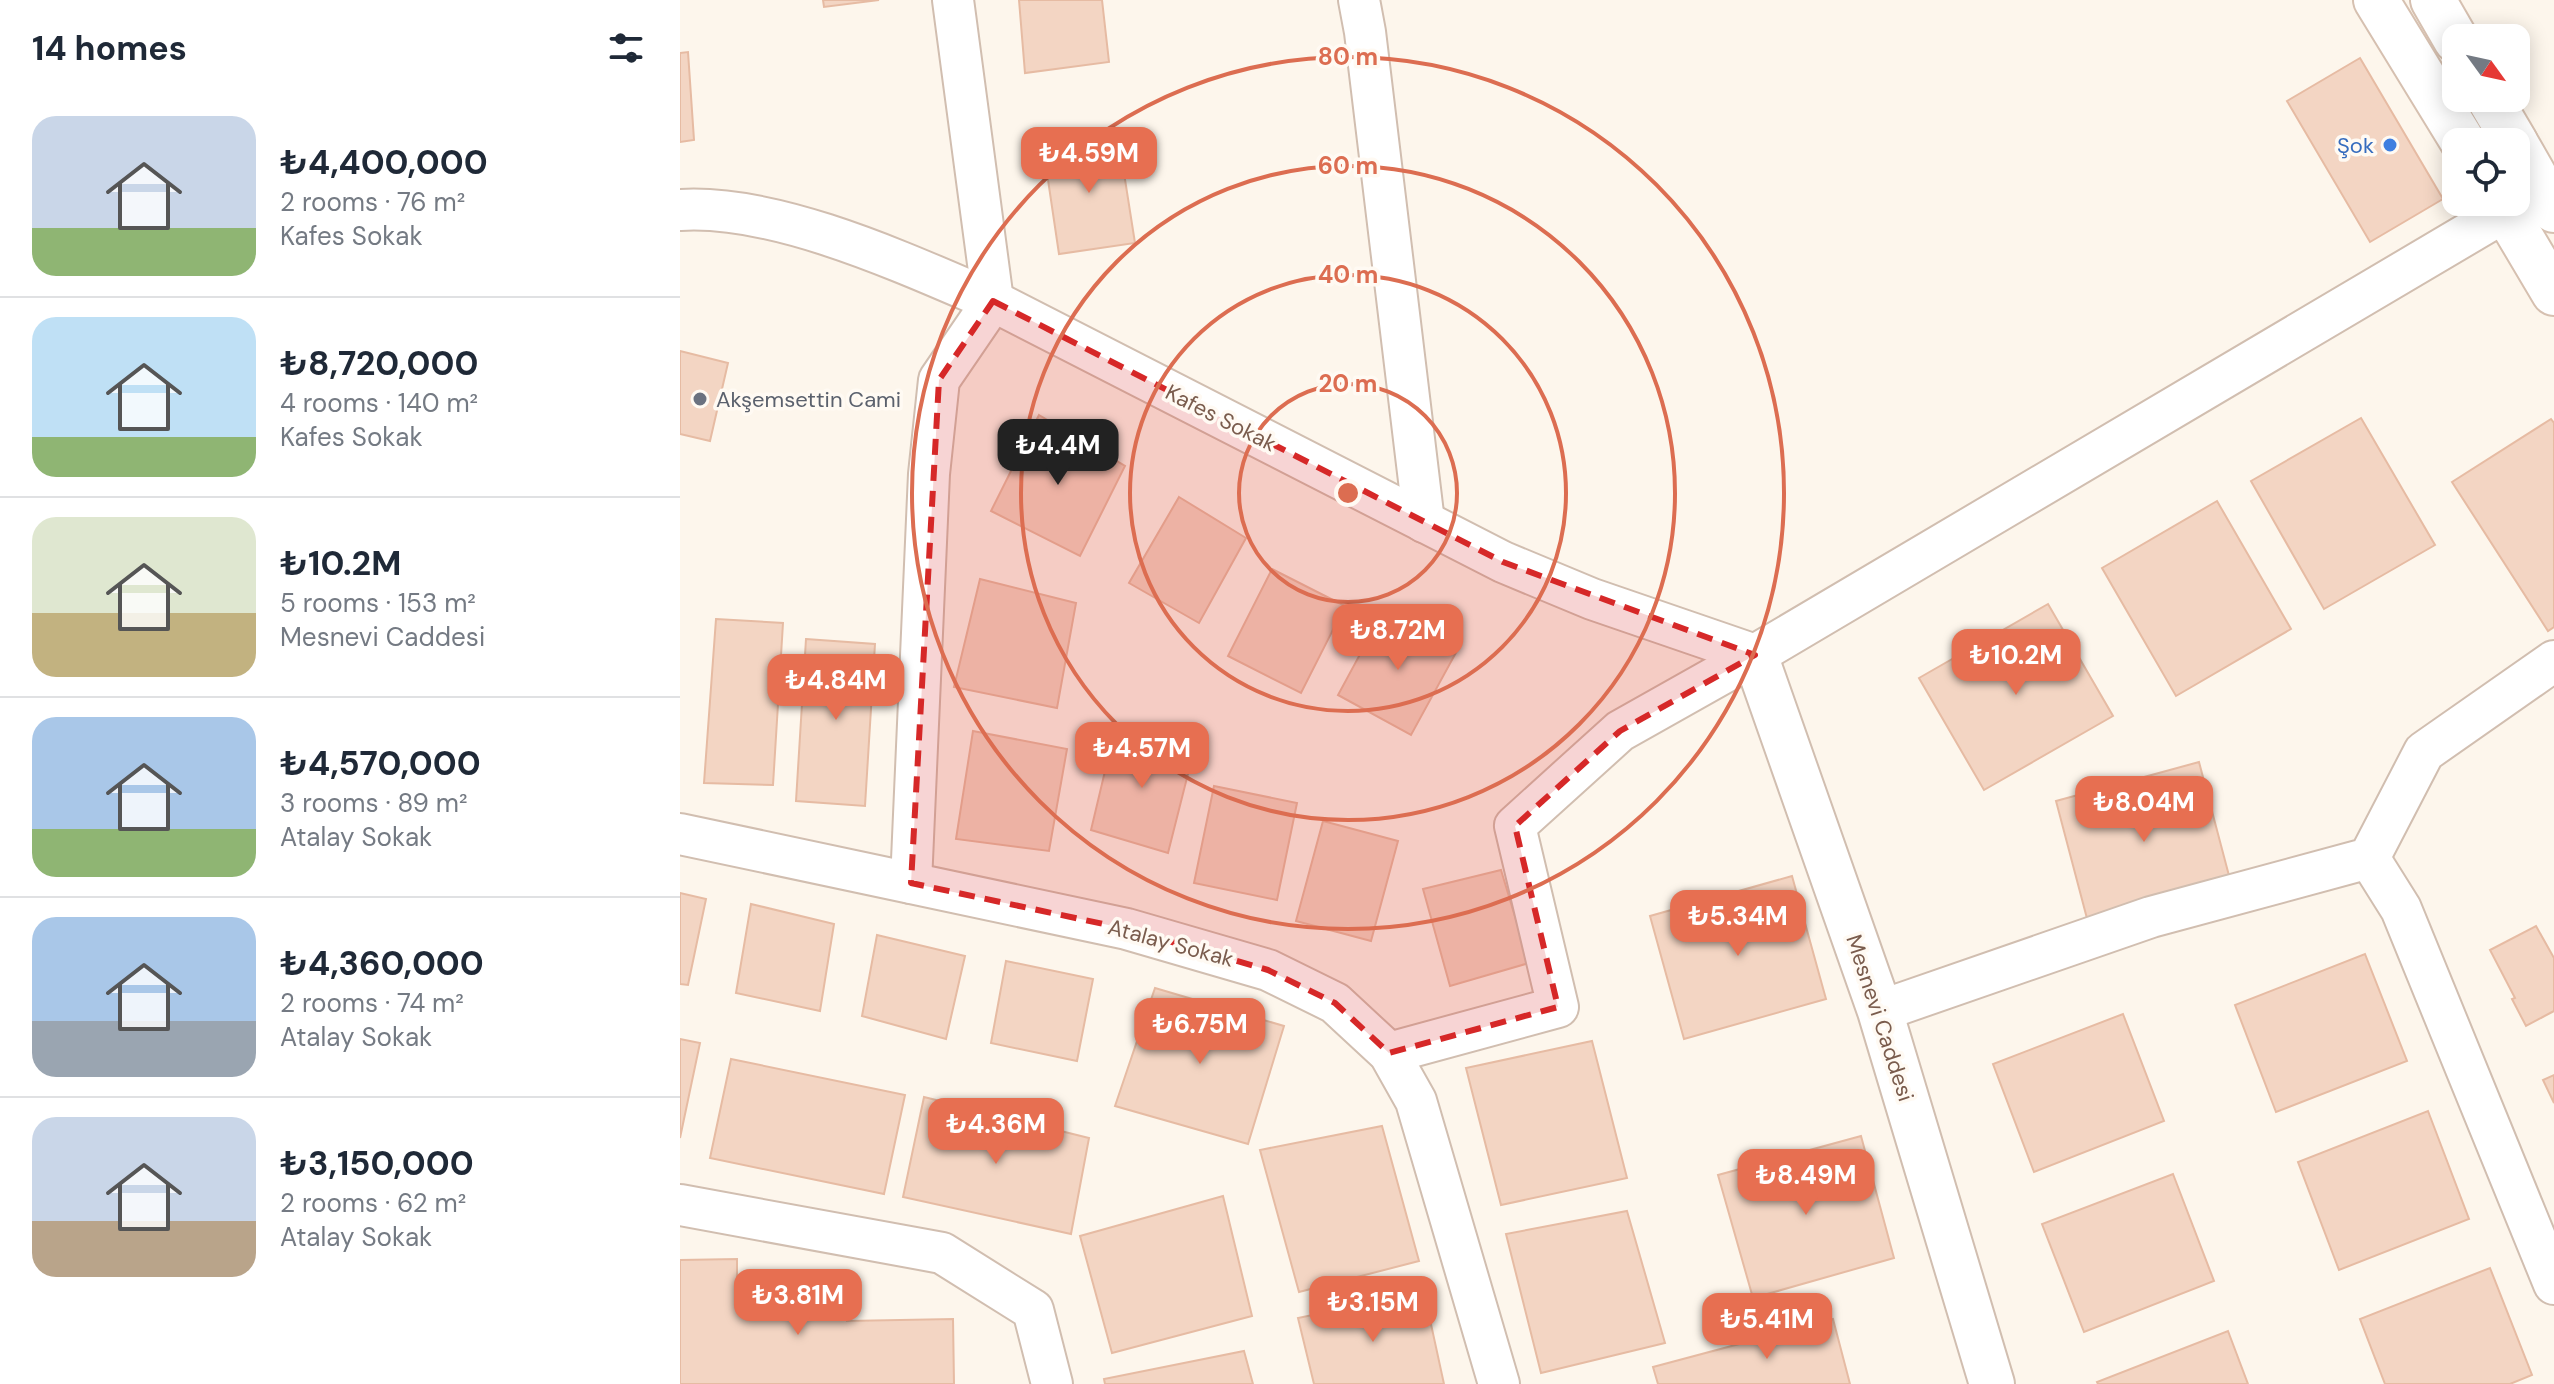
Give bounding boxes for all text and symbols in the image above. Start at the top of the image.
north arrow [2442,24,2530,112]
map controls [2442,24,2530,216]
text: 14 homes [32,26,187,71]
icon: filters [604,26,648,70]
text: 80 m [1318,41,1378,72]
pin: ₺4.59M [1024,127,1154,195]
button: locate [2442,128,2530,216]
place label: Şok [2337,131,2374,160]
text: ₺4.59M [1039,136,1139,170]
marker: Şok [2381,136,2399,154]
text: ₺4,400,000 [280,140,488,185]
icon: home [96,148,192,244]
text: 60 m [1318,150,1378,181]
text: 2 rooms · 76 m² [280,185,465,219]
text: Kafes Sokak [280,219,423,253]
text: 40 m [1318,259,1378,290]
text: ₺8,720,000 [280,341,478,386]
icon: home [96,349,192,445]
text: 20 m [1319,368,1377,399]
street label: Kafes Sokak [1161,378,1281,458]
place label: Akşemsettin Cami [716,385,901,414]
text: 4 rooms · 140 m² [280,386,478,420]
marker: Akşemsettin Cami [691,390,709,408]
pin: ₺4.4M [1002,419,1114,487]
text: Kafes Sokak [280,420,423,454]
text: ₺4.4M [1016,428,1100,462]
centre of rings [1334,479,1362,507]
text: ₺10.2M [280,541,401,586]
icon: home [96,549,192,645]
text: 5 rooms · 153 m² [280,586,476,620]
pin: ₺8.72M [1333,604,1463,672]
text: ₺8.72M [1350,613,1446,647]
text: Mesnevi Caddesi [280,620,485,654]
pin: ₺10.2M [1951,629,2081,697]
text: ₺10.2M [1970,638,2062,672]
pin: ₺4.84M [771,654,901,722]
text: ₺4.84M [785,663,887,697]
pin: ₺4.57M [1077,722,1207,790]
text: ₺4.57M [1093,731,1191,765]
text: ₺4,570,000 [280,741,481,786]
icon: home [96,749,192,845]
pin: ₺8.04M [2079,776,2209,844]
text: ₺8.04M [2093,785,2195,819]
text: 3 rooms · 89 m² [280,786,468,820]
text: Atalay Sokak [280,820,432,854]
pin: ₺5.34M [1673,890,1803,958]
text: ₺5.34M [1688,899,1788,933]
street label: Atalay Sokak [1105,912,1237,974]
street label: Mesnevi Caddesi [1839,931,1921,1105]
text: ₺4,360,000 [280,941,484,986]
icon: home [96,949,192,1045]
text: 2 rooms · 74 m² [280,986,464,1020]
pin: ₺6.75M [1135,998,1265,1066]
text: ₺6.75M [1152,1007,1248,1041]
text: Atalay Sokak [280,1020,432,1054]
pin: ₺4.36M [931,1098,1061,1166]
text: ₺4.36M [946,1107,1046,1141]
text: ₺3,150,000 [280,1141,474,1186]
icon: home [96,1149,192,1245]
pin: ₺8.49M [1741,1149,1871,1217]
text: ₺8.49M [1756,1158,1856,1192]
text: 2 rooms · 62 m² [280,1186,466,1220]
text: Atalay Sokak [280,1220,432,1254]
pin: ₺3.81M [733,1269,863,1337]
pin: ₺3.15M [1308,1276,1438,1344]
text: ₺3.81M [752,1278,844,1312]
text: ₺3.15M [1327,1285,1419,1319]
pin: ₺5.41M [1702,1293,1832,1361]
text: ₺5.41M [1720,1302,1814,1336]

